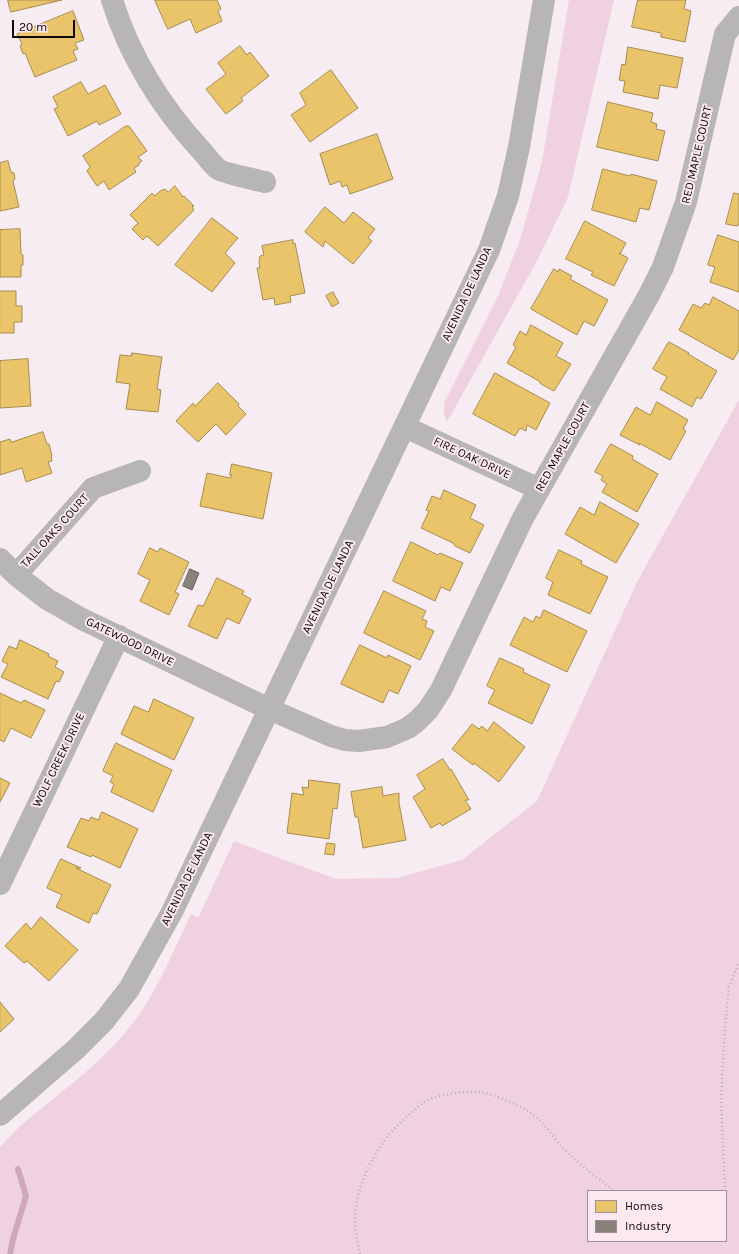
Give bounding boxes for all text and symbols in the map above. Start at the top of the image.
scale bar [14,12,77,38]
text: 20 m [19,20,47,34]
street label: RED MAPLE COURT [679,105,715,205]
street label: AVENIDA DE LANDA [439,245,495,343]
street label: RED MAPLE COURT [532,400,594,494]
street label: FIRE OAK DRIVE [431,434,513,482]
street label: TALL OAKS COURT [18,491,92,571]
street label: AVENIDA DE LANDA [299,538,357,636]
street label: GATEWOOD DRIVE [84,614,176,670]
street label: WOLF CREEK DRIVE [30,710,88,810]
street label: AVENIDA DE LANDA [158,830,216,928]
legend [587,1190,727,1242]
text: Homes [625,1199,663,1213]
text: Industry [625,1219,671,1233]

